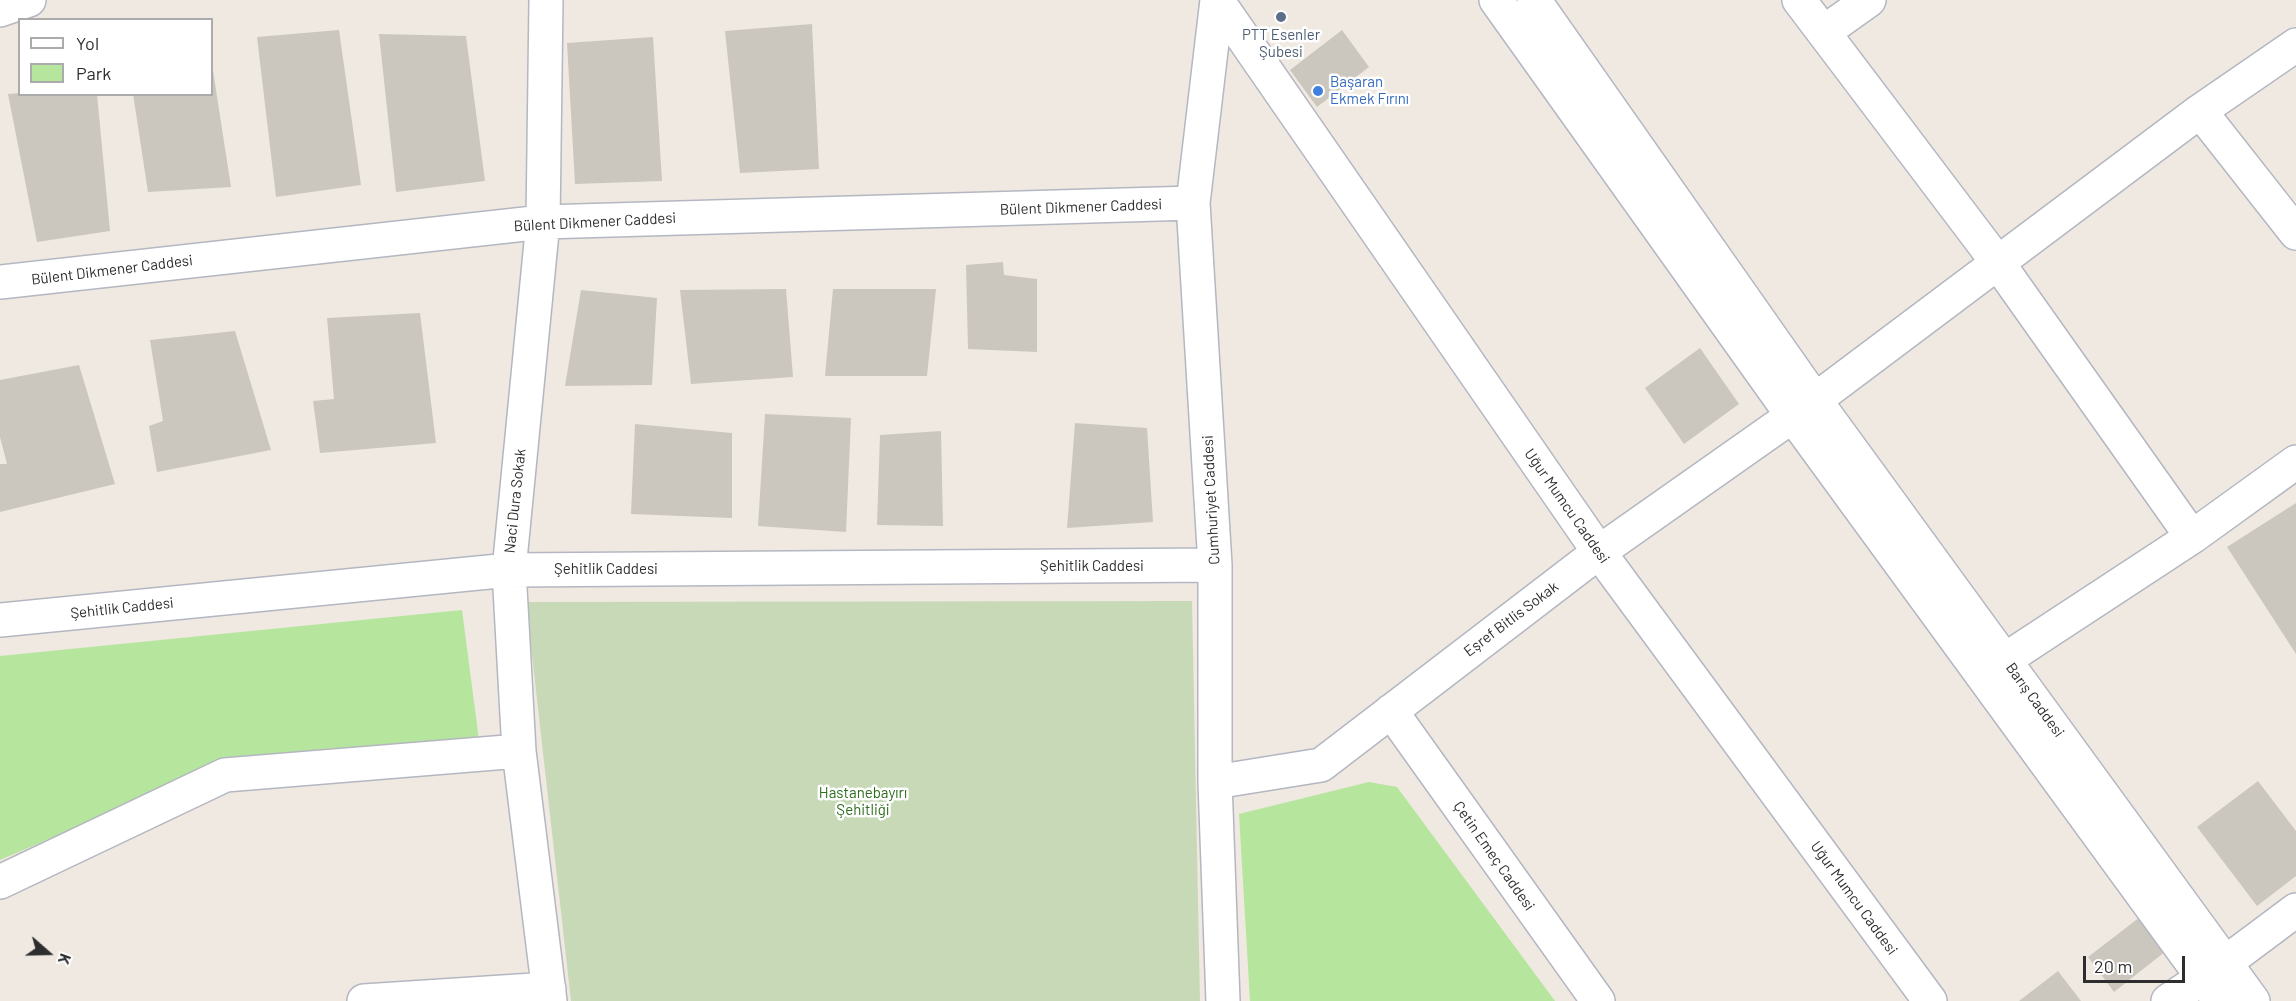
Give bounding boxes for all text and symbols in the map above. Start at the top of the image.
marker: PTT Esenler Şubesi [1274,10,1288,24]
legend [18,18,213,96]
place label: PTT Esenler Şubesi [1242,26,1320,61]
text: Yol [76,32,99,54]
text: Park [76,62,111,84]
place label: Başaran Ekmek Fırını [1330,73,1409,108]
marker: Başaran Ekmek Fırını [1311,84,1325,98]
street label: Bülent Dikmener Caddesi [999,195,1163,219]
street label: Bülent Dikmener Caddesi [513,209,677,235]
street label: Bülent Dikmener Caddesi [30,251,194,289]
street label: Cumhuriyet Caddesi [1199,435,1223,565]
street label: Uğur Mumcu Caddesi [1521,445,1613,567]
street label: Naci Dura Sokak [501,448,529,554]
street label: Şehitlik Caddesi [1040,557,1144,575]
street label: Şehitlik Caddesi [554,560,658,578]
street label: Eşref Bitlis Sokak [1460,578,1562,660]
street label: Şehitlik Caddesi [69,594,175,622]
street label: Barış Caddesi [2002,659,2068,741]
park label: Hastanebayırı Şehitliği [819,784,907,819]
street label: Çetin Emeç Caddesi [1449,798,1539,914]
street label: Uğur Mumcu Caddesi [1807,838,1901,958]
north arrow [18,923,78,983]
scale bar [2086,944,2188,982]
text: K [55,951,76,967]
text: 20 m [2094,955,2132,977]

